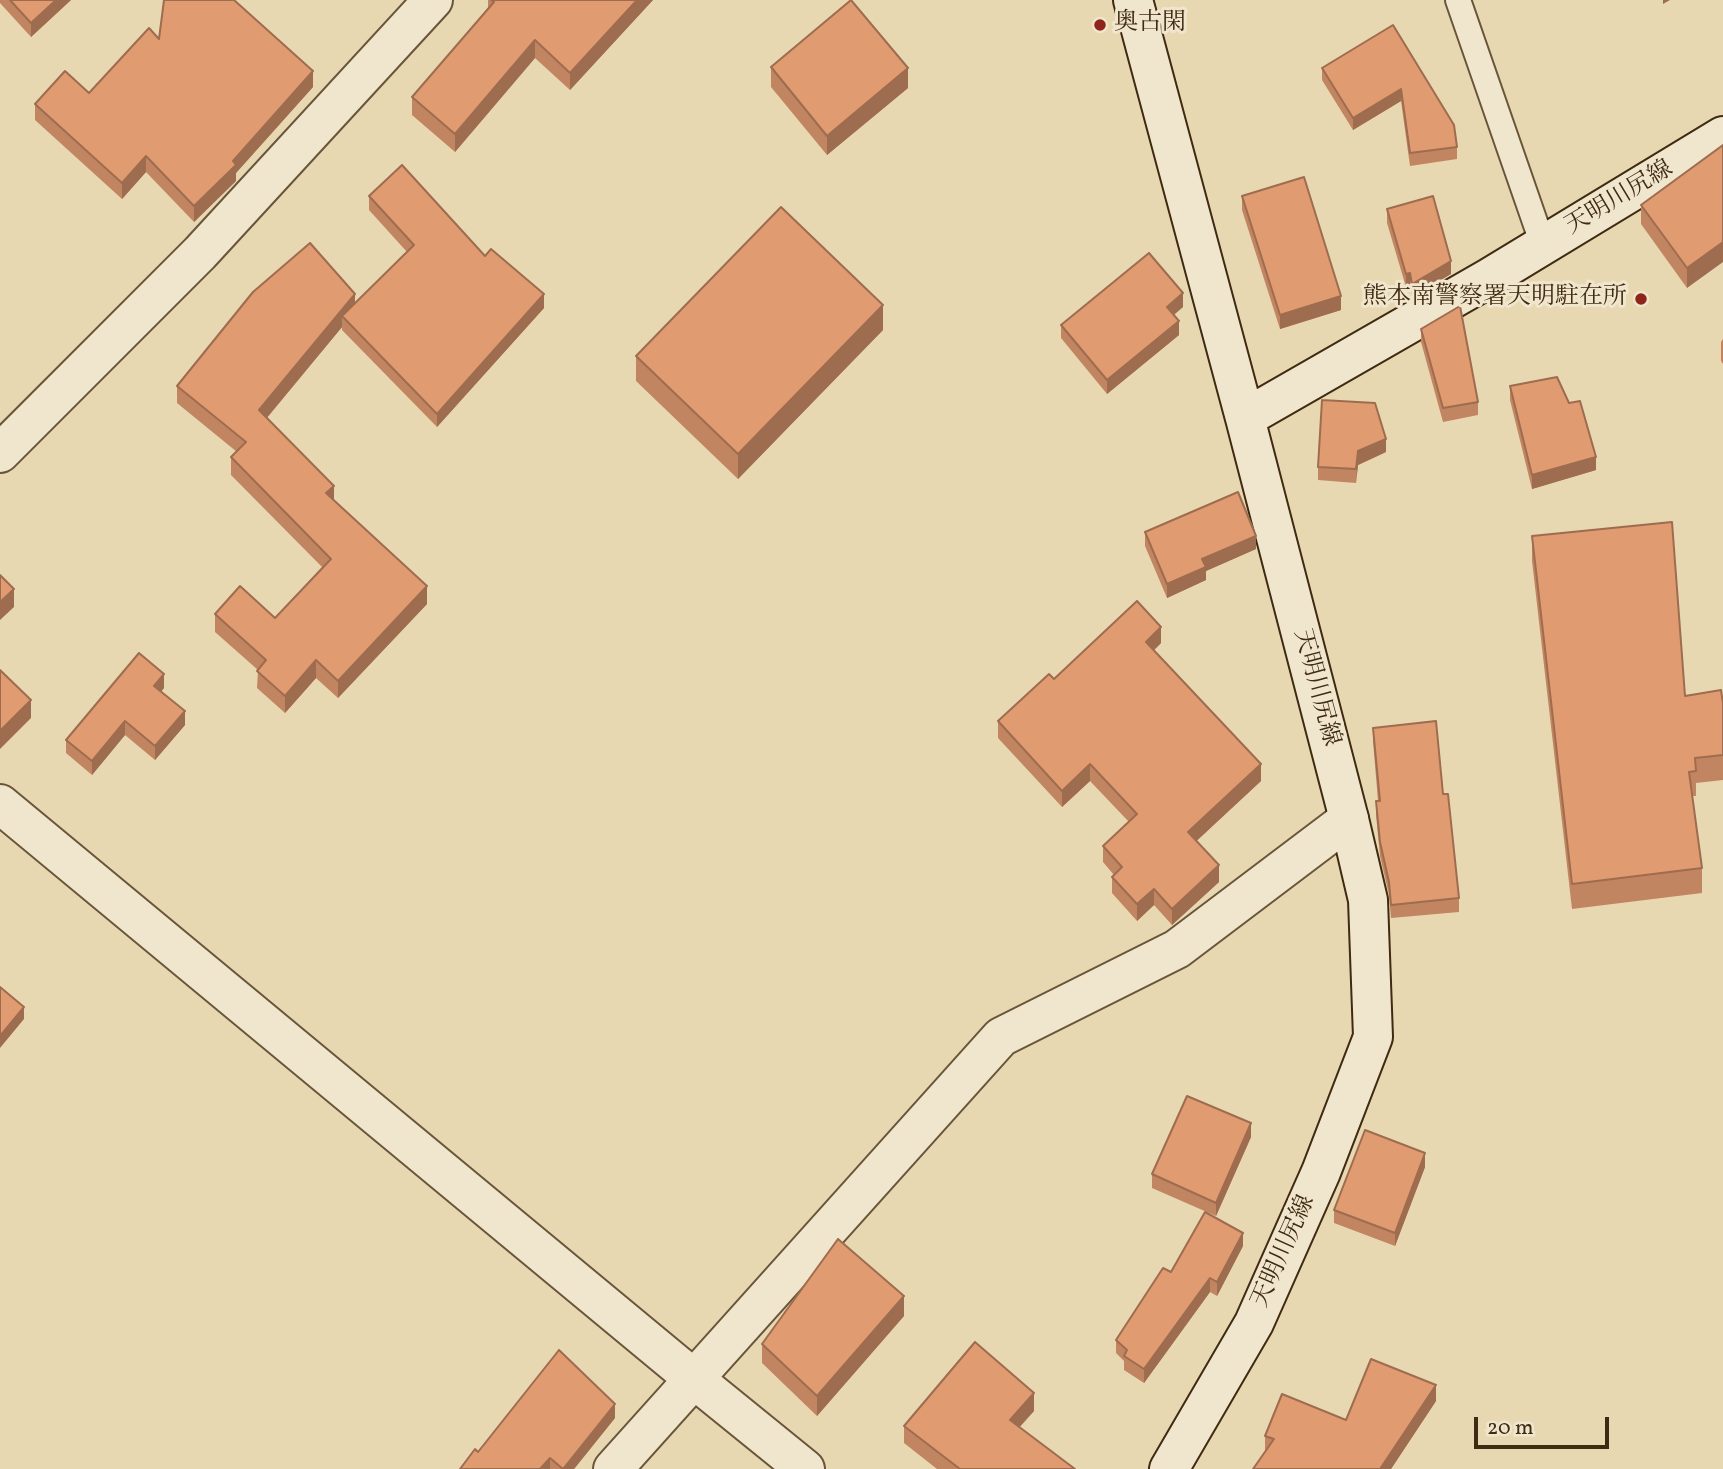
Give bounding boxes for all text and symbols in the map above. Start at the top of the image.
place label: 奥古閑 [1114,11,1186,39]
marker: 奥古閑 [1092,17,1108,33]
street label: 天明川尻線 [1561,156,1679,242]
place label: 熊本南警察署天明駐在所 [1363,285,1627,313]
marker: 熊本南警察署天明駐在所 [1633,291,1649,307]
street label: 天明川尻線 [1286,626,1344,750]
street label: 天明川尻線 [1247,1191,1323,1313]
scale bar [1478,1402,1613,1446]
text: 20 m [1487,1414,1533,1443]

